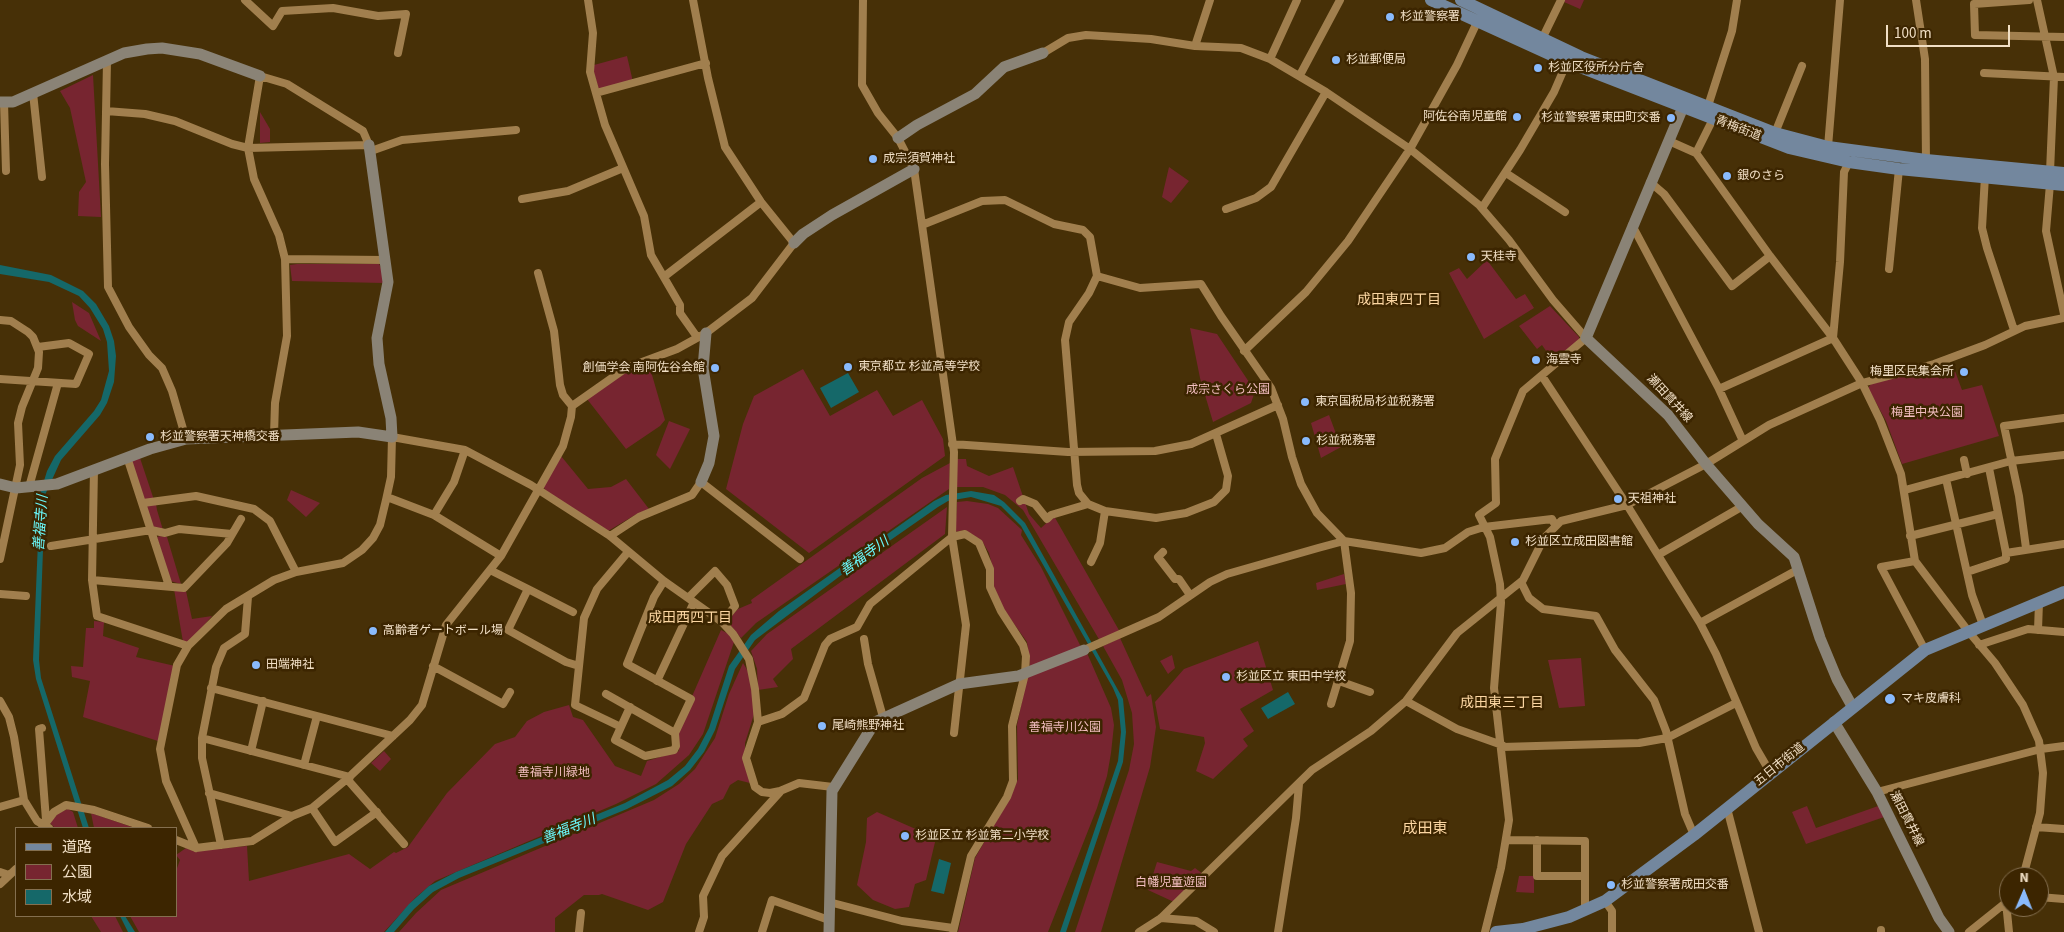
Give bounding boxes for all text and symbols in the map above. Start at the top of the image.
place label: 杉並警察署 [1400,10,1460,24]
marker: 杉並警察署 [1384,11,1396,23]
scale bar [1889,15,2013,47]
text: 100 m [1894,23,1932,44]
place label: 杉並郵便局 [1346,53,1406,67]
marker: 杉並郵便局 [1330,54,1342,66]
place label: 杉並区役所分庁舎 [1548,61,1644,75]
marker: 杉並区役所分庁舎 [1532,62,1544,74]
place label: 阿佐谷南児童館 [1423,110,1507,124]
marker: 阿佐谷南児童館 [1511,111,1523,123]
place label: 杉並警察署東田町交番 [1541,111,1661,125]
marker: 杉並警察署東田町交番 [1665,112,1677,124]
street label: 青梅街道 [1713,114,1763,144]
place label: 成宗須賀神社 [883,152,955,166]
marker: 成宗須賀神社 [867,153,879,165]
place label: 銀のさら [1737,169,1785,183]
marker: 銀のさら [1721,170,1733,182]
place label: 天桂寺 [1481,250,1517,264]
marker: 天桂寺 [1465,251,1477,263]
district label: 成田東四丁目 [1357,293,1441,309]
place label: 海雲寺 [1546,353,1582,367]
marker: 海雲寺 [1530,354,1542,366]
place label: 東京都立 杉並高等学校 [858,360,980,374]
place label: 創価学会 南阿佐谷会館 [583,361,705,375]
marker: 東京都立 杉並高等学校 [842,361,854,373]
marker: 創価学会 南阿佐谷会館 [709,362,721,374]
place label: 梅里区民集会所 [1870,365,1954,379]
marker: 梅里区民集会所 [1958,366,1970,378]
street label: 瀬田貫井線 [1643,372,1695,426]
park label: 成宗さくら公園 [1186,383,1270,397]
place label: 東京国税局杉並税務署 [1315,395,1435,409]
marker: 東京国税局杉並税務署 [1299,396,1311,408]
park label: 梅里中央公園 [1891,406,1963,420]
place label: 杉並警察署天神橋交番 [160,430,280,444]
marker: 杉並警察署天神橋交番 [144,431,156,443]
place label: 杉並税務署 [1316,434,1376,448]
marker: 杉並税務署 [1300,435,1312,447]
place label: 天祖神社 [1628,492,1676,506]
marker: 天祖神社 [1612,493,1624,505]
water label: 善福寺川 [32,494,52,552]
water label: 善福寺川 [837,534,893,580]
place label: 杉並区立成田図書館 [1525,535,1633,549]
marker: 杉並区立成田図書館 [1509,536,1521,548]
district label: 成田西四丁目 [648,611,732,627]
place label: 高齢者ゲートボール場 [383,624,503,638]
marker: 高齢者ゲートボール場 [367,625,379,637]
place label: 田端神社 [266,658,314,672]
marker: 田端神社 [250,659,262,671]
place label: 杉並区立 東田中学校 [1236,670,1346,684]
marker: 杉並区立 東田中学校 [1220,671,1232,683]
marker: マキ皮膚科 [1883,692,1897,706]
place label: マキ皮膚科 [1901,692,1961,706]
district label: 成田東三丁目 [1460,696,1544,712]
place label: 尾崎熊野神社 [832,719,904,733]
marker: 尾崎熊野神社 [816,720,828,732]
park label: 善福寺川公園 [1029,721,1101,735]
street label: 五日市街道 [1752,741,1808,789]
park label: 善福寺川緑地 [518,766,590,780]
street label: 瀬田貫井線 [1886,789,1926,849]
water label: 善福寺川 [540,812,598,848]
district label: 成田東 [1403,821,1447,839]
legend [15,827,178,917]
place label: 杉並区立 杉並第二小学校 [915,829,1049,843]
marker: 杉並区立 杉並第二小学校 [899,830,911,842]
text: 道路 [62,837,92,858]
text: 公園 [62,862,92,883]
north arrow [1999,867,2049,917]
text: N [2019,868,2029,888]
park label: 白幡児童遊園 [1135,876,1207,890]
place label: 杉並警察署成田交番 [1621,878,1729,892]
marker: 杉並警察署成田交番 [1605,879,1617,891]
text: 水域 [62,887,92,908]

